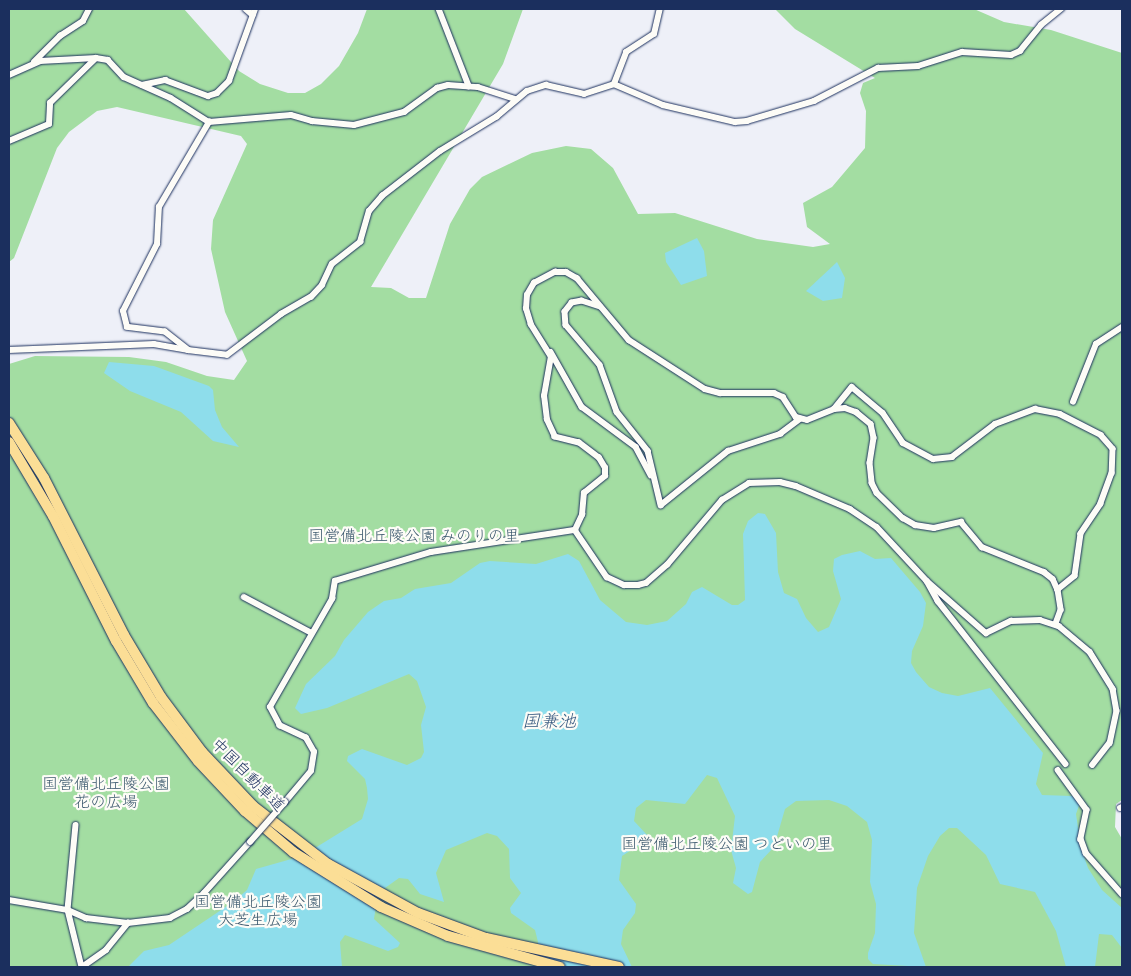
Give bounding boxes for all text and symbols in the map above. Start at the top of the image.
park label: 国営備北丘陵公園 みのりの里 [308,526,520,546]
water label: 国兼池 [522,711,576,733]
street label: 中国自動車道 [207,734,289,816]
park label: 国営備北丘陵公園 花の広場 [42,774,170,812]
park label: 国営備北丘陵公園 つどいの里 [621,834,833,854]
park label: 国営備北丘陵公園 大芝生広場 [194,892,322,930]

